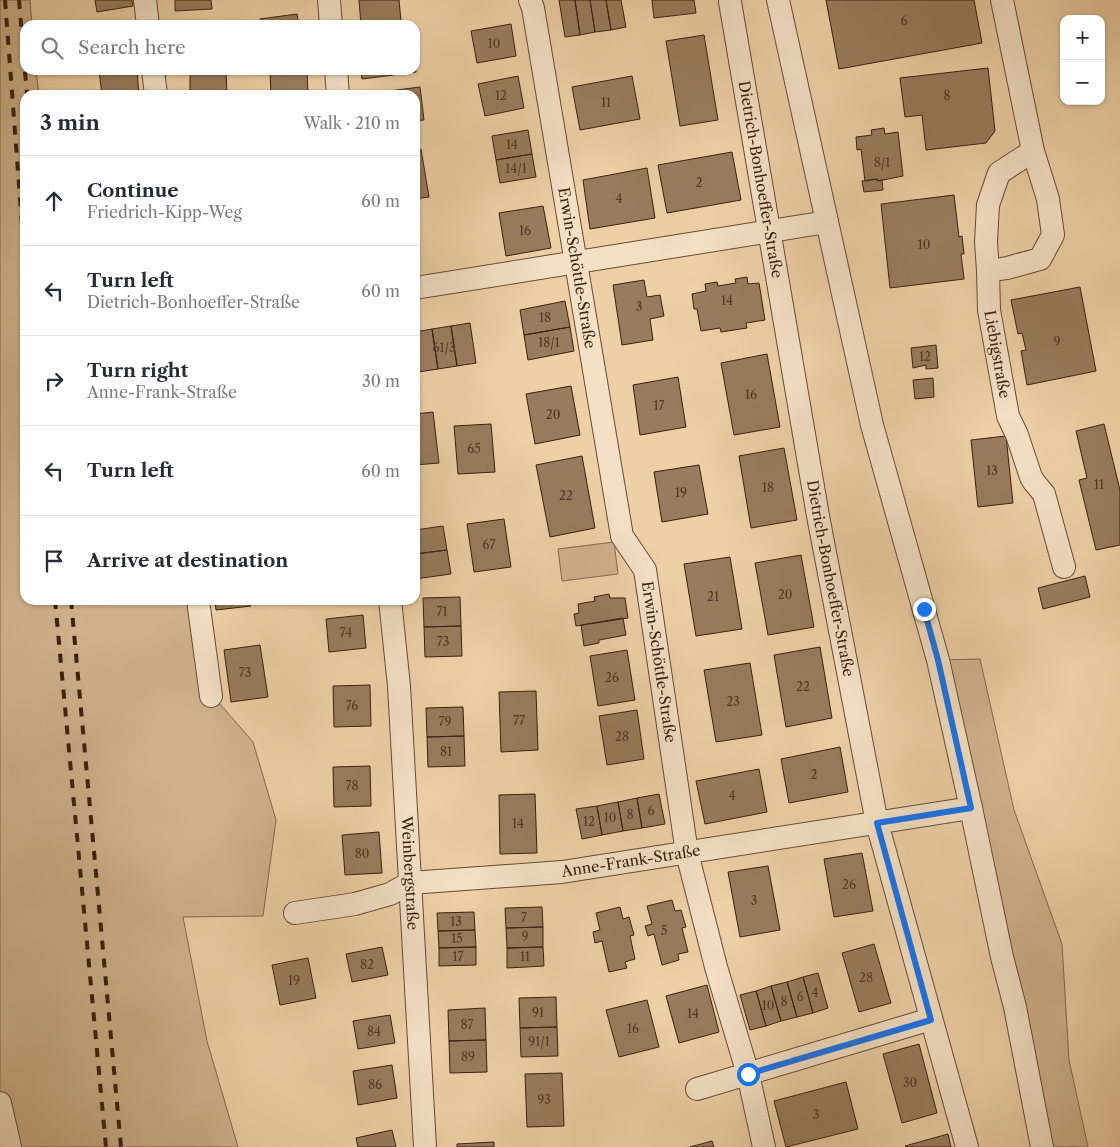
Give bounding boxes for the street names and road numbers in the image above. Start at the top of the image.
street label: Dietrich-Bonhoeffer-Straße [735,79,787,279]
street label: Erwin-Schöttle-Straße [554,186,600,350]
street label: Liebigstraße [980,309,1015,400]
street label: Dietrich-Bonhoeffer-Straße [803,478,859,678]
street label: Erwin-Schöttle-Straße [638,580,681,744]
street label: Weinbergstraße [397,815,423,931]
street label: Anne-Frank-Straße [559,840,702,881]

